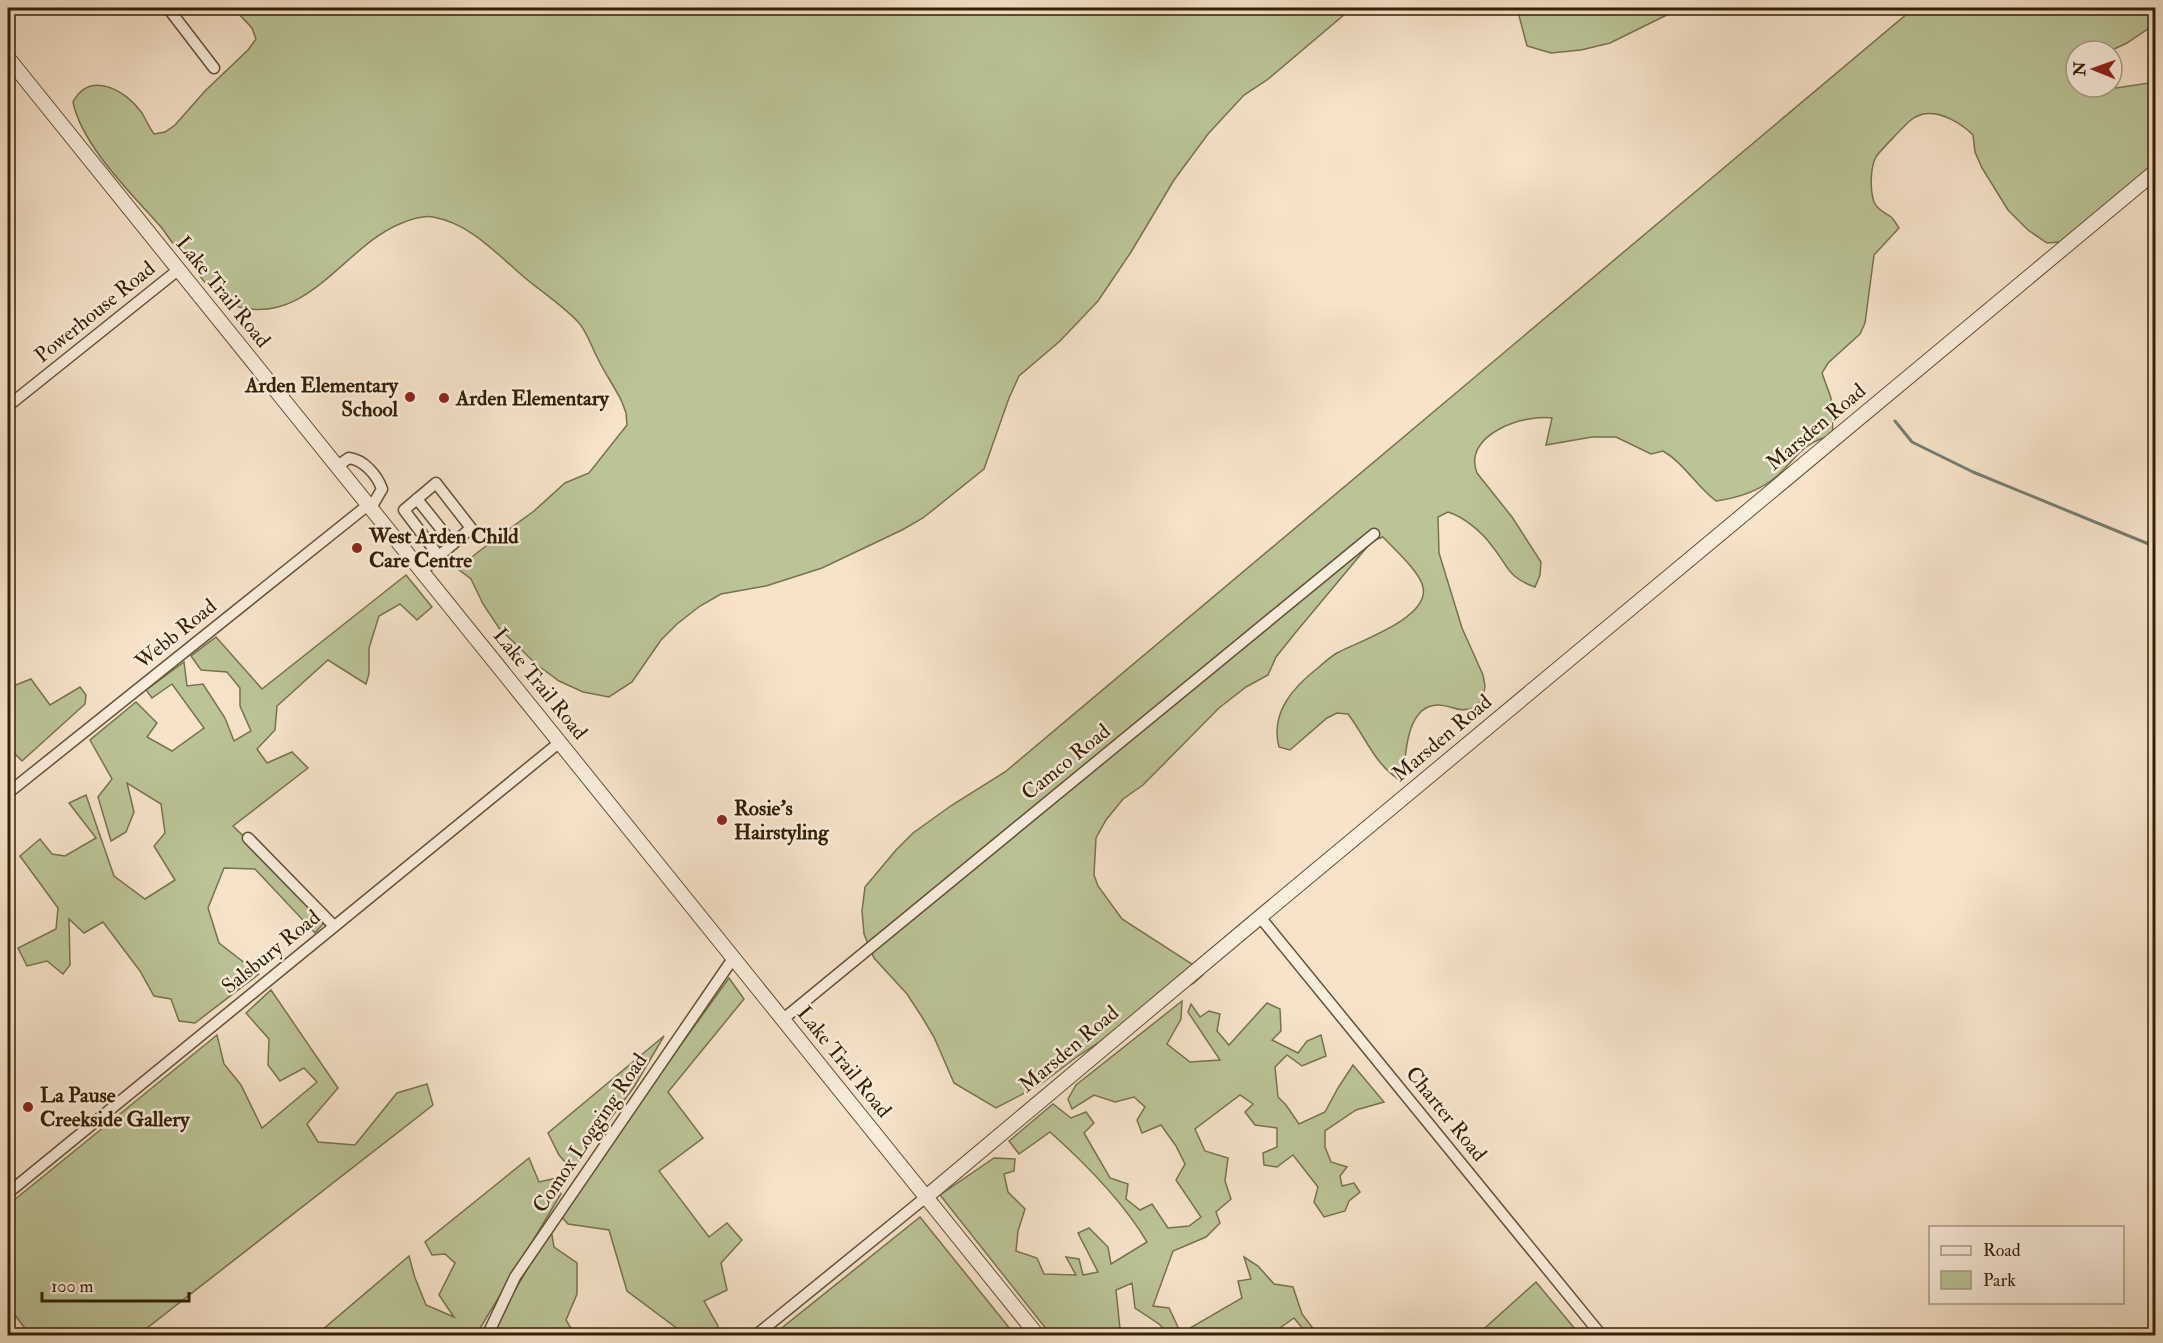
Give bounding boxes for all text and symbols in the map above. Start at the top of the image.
north arrow [2064,39,2124,99]
text: N [2070,61,2090,77]
street label: Lake Trail Road [170,231,277,354]
street label: Powerhouse Road [29,255,161,369]
place label: Arden Elementary School [244,372,399,423]
street label: Marsden Road [1761,377,1872,477]
place label: Arden Elementary [455,385,610,412]
marker: Arden Elementary School [403,390,417,404]
marker: Arden Elementary [437,391,451,405]
place label: West Arden Child Care Centre [368,523,519,574]
marker: West Arden Child Care Centre [350,541,364,555]
street label: Webb Road [129,593,223,676]
street label: Lake Trail Road [487,623,594,746]
street label: Marsden Road [1387,688,1498,788]
street label: Camco Road [1016,717,1117,806]
place label: Rosie's Hairstyling [734,795,829,846]
marker: Rosie's Hairstyling [715,813,729,827]
street label: Salsbury Road [216,904,326,1000]
street label: Marsden Road [1014,999,1125,1099]
street label: Lake Trail Road [791,1001,898,1124]
street label: Comox Logging Road [527,1048,654,1218]
street label: Charter Road [1399,1061,1493,1168]
place label: La Pause Creekside Gallery [40,1082,190,1133]
marker: La Pause Creekside Gallery [21,1100,35,1114]
legend [1929,1226,2124,1304]
text: Road [1983,1239,2021,1262]
scale bar [42,1265,189,1303]
text: Park [1983,1269,2016,1292]
text: 100 m [51,1275,94,1298]

